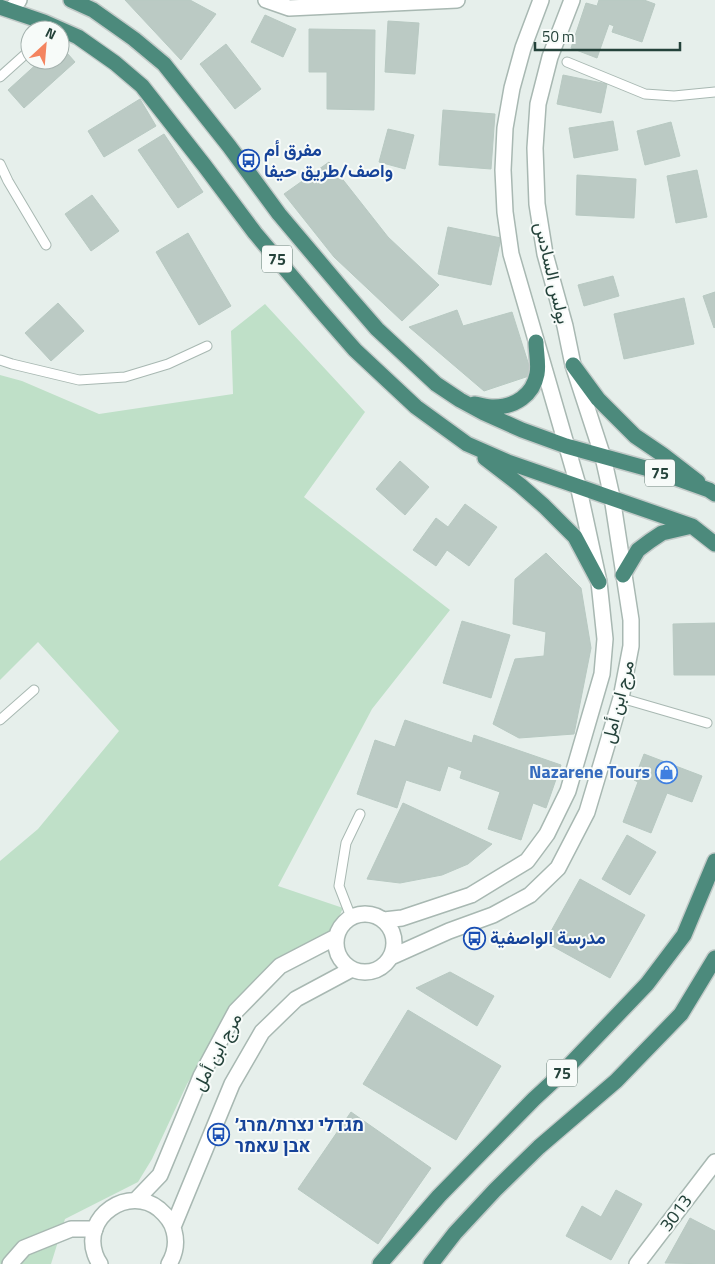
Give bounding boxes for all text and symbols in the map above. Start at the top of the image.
north arrow [20,20,70,70]
scale bar [535,20,680,52]
text: N [42,21,60,44]
text: 50 m [542,25,575,48]
place label: مفرق أم واصف/طريق حيفا [264,136,393,184]
bus stop icon: مفرق أم واصف/طريق حيفا [236,148,260,172]
street label: بولس السادس [528,219,577,327]
road number: 75 [262,245,292,272]
road number: 75 [645,459,675,486]
street label: مرج ابن أمل [594,657,641,746]
place label: Nazarene Tours [529,758,650,785]
shop icon: Nazarene Tours [654,760,678,784]
place label: مدرسة الواصفية [490,924,606,951]
bus stop icon: مدرسة الواصفية [462,926,486,950]
street label: مرج ابن أمل [185,1008,248,1096]
road number: 75 [547,1060,577,1086]
place label: מגדלי נצרת/מרג׳ אבן עאמר [235,1111,364,1159]
bus stop icon: מגדלי נצרת/מרג׳ אבן עאמר [207,1123,231,1147]
street label: 3013 [653,1188,699,1237]

